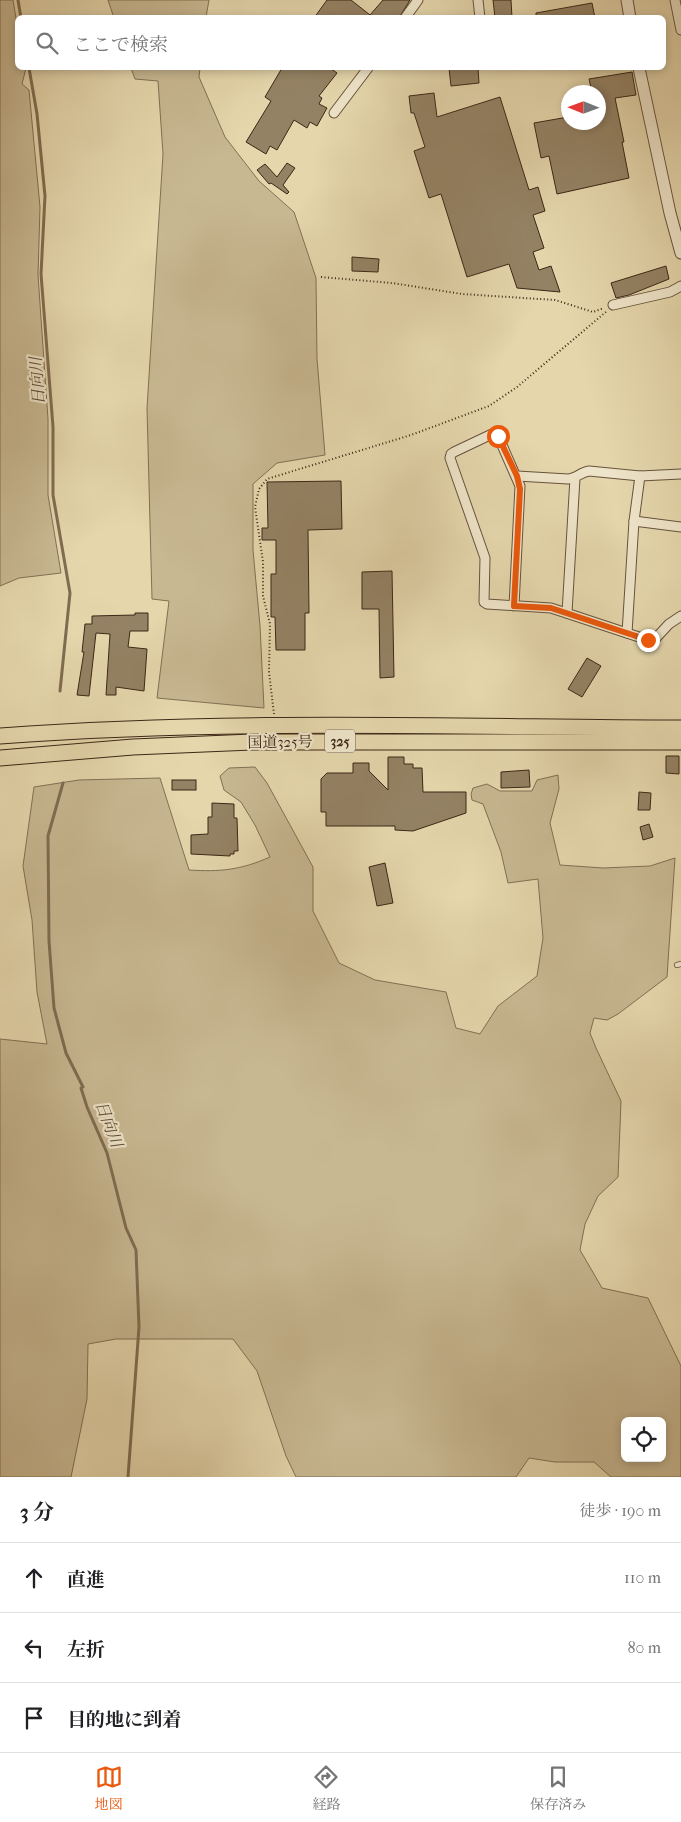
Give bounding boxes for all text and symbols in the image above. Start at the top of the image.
search box [15,15,666,70]
icon: search [33,29,61,57]
text: ここで検索 [73,34,168,56]
north arrow [561,85,606,130]
water label: 日向川 [26,354,48,406]
route start [487,425,510,448]
route end [637,629,660,652]
road number: 325 [325,729,355,752]
street label: 国道325号 [247,732,313,752]
water label: 日向川 [92,1098,127,1152]
map controls [621,1417,666,1462]
button: locate [621,1417,666,1462]
text: 3 分 [20,1500,54,1524]
text: 徒歩 · 190 m [579,1501,661,1520]
icon: ahead [20,1564,48,1592]
text: 110 m [624,1568,661,1587]
text: 直進 [67,1569,105,1591]
icon: left [20,1634,48,1662]
text: 80 m [627,1638,661,1657]
text: 左折 [67,1639,105,1661]
icon: arrive [20,1704,48,1732]
text: 目的地に到着 [67,1709,181,1731]
tab: 地図 [95,1763,123,1813]
tab: 経路 [312,1763,340,1813]
tab: 保存済み [530,1763,586,1813]

